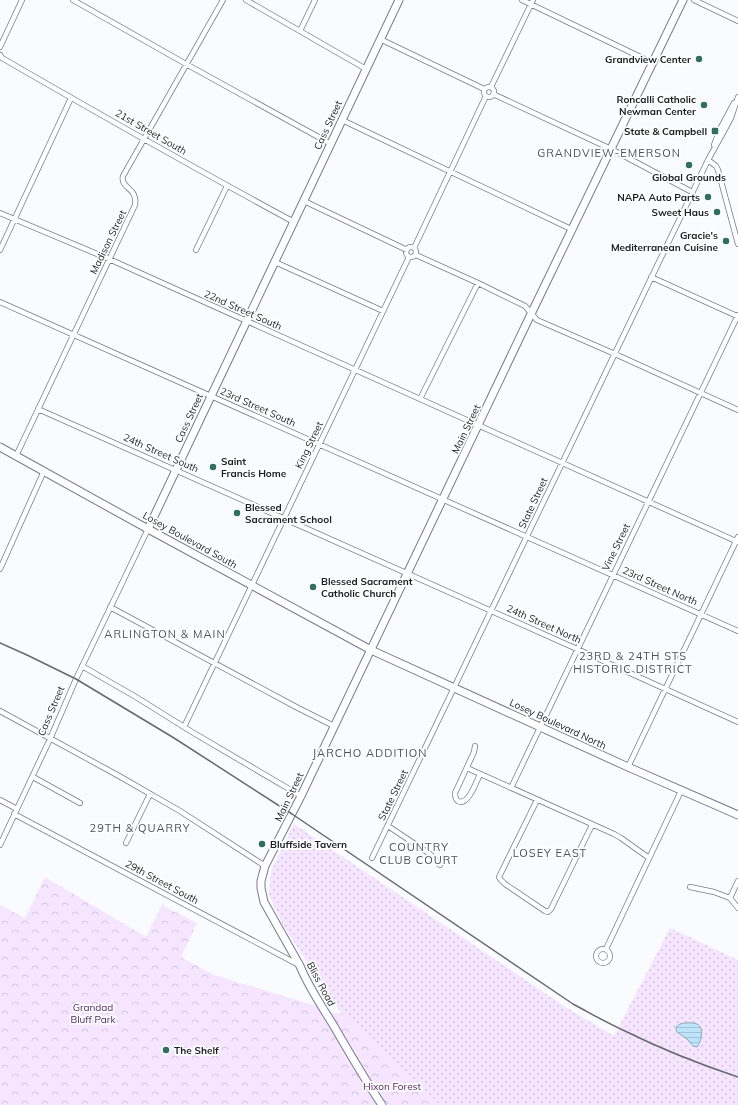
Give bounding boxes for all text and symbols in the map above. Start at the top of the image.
place label: Grandview Center [605,53,691,66]
marker: Grandview Center [694,54,704,64]
place label: Roncalli Catholic Newman Center [617,93,696,118]
street label: Cass Street [311,98,345,152]
marker: Roncalli Catholic Newman Center [699,100,709,110]
street label: 21st Street South [113,106,189,158]
place label: State & Campbell [624,125,707,138]
marker: State & Campbell [710,126,720,136]
district label: GRANDVIEW-EMERSON [537,146,681,160]
marker: Global Grounds [684,160,694,170]
place label: Global Grounds [652,171,726,184]
place label: NAPA Auto Parts [617,191,700,204]
marker: NAPA Auto Parts [703,192,713,202]
place label: Sweet Haus [652,206,709,219]
street label: Madison Street [87,207,129,276]
marker: Sweet Haus [712,207,722,217]
place label: Gracie's Mediterranean Cuisine [611,229,719,254]
marker: Gracie's Mediterranean Cuisine [721,236,731,246]
street label: 22nd Street South [202,287,284,333]
street label: 23rd Street South [218,384,298,430]
street label: Cass Street [172,391,206,445]
street label: Main Street [449,402,484,456]
street label: King Street [292,419,326,471]
street label: 24th Street South [121,431,201,476]
place label: Saint Francis Home [221,455,287,480]
marker: Saint Francis Home [208,462,218,472]
street label: State Street [516,475,551,531]
place label: Blessed Sacrament School [245,501,332,526]
marker: Blessed Sacrament School [232,508,242,518]
street label: Losey Boulevard South [141,509,240,571]
street label: Vine Street [599,521,633,573]
street label: 23rd Street North [620,564,700,608]
place label: Blessed Sacrament Catholic Church [321,575,413,600]
marker: Blessed Sacrament Catholic Church [308,582,318,592]
street label: 24th Street North [505,602,584,646]
district label: ARLINGTON & MAIN [104,627,226,641]
district label: 23RD & 24TH STS HISTORIC DISTRICT [573,649,693,676]
street label: Cass Street [35,684,68,738]
street label: Losey Boulevard North [508,696,609,752]
district label: JARCHO ADDITION [312,746,428,760]
street label: State Street [375,767,411,823]
street label: Main Street [272,770,307,824]
district label: 29TH & QUARRY [90,821,190,835]
place label: Bluffside Tavern [270,838,347,851]
marker: Bluffside Tavern [257,839,267,849]
district label: COUNTRY CLUB COURT [379,840,459,867]
district label: LOSEY EAST [513,846,587,860]
street label: 29th Street South [123,857,201,907]
street label: Bliss Road [304,959,338,1009]
park label: Grandad Bluff Park [70,1001,116,1026]
place label: The Shelf [174,1044,219,1057]
marker: The Shelf [161,1045,171,1055]
park label: Hixon Forest [363,1080,422,1093]

